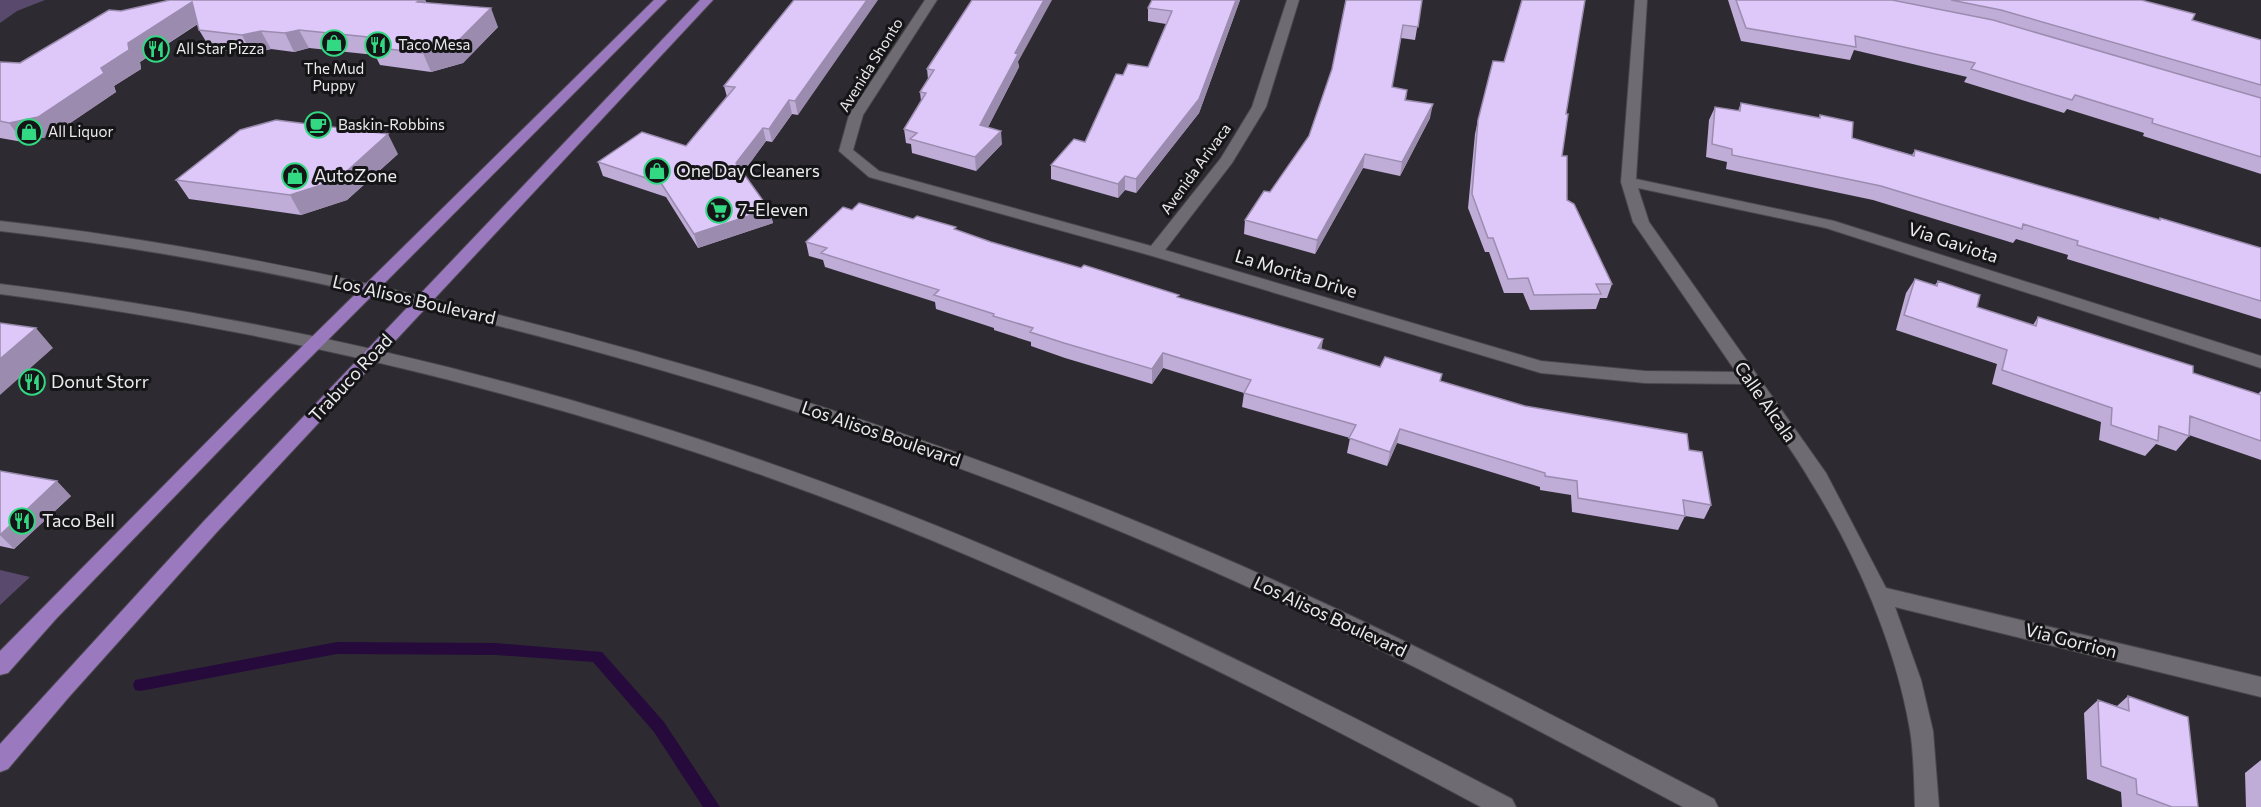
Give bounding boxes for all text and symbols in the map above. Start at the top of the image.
street label: Avenida Shonto [834,14,906,115]
shop icon: The Mud Puppy [319,28,349,58]
restaurant icon: Taco Mesa [363,30,393,60]
restaurant icon: All Star Pizza [141,34,171,64]
place label: Taco Mesa [398,35,470,53]
place label: All Star Pizza [176,39,264,57]
place label: The Mud Puppy [304,59,364,94]
cafe icon: Baskin-Robbins [303,110,333,140]
place label: Baskin-Robbins [338,115,445,133]
shop icon: All Liquor [14,117,44,147]
street label: Avenida Arivaca [1156,120,1234,217]
place label: All Liquor [48,122,113,140]
shop icon: One Day Cleaners [642,156,672,186]
place label: One Day Cleaners [676,159,820,181]
shop icon: AutoZone [280,161,310,191]
place label: AutoZone [314,164,397,186]
supermarket icon: 7-Eleven [704,195,734,225]
place label: 7-Eleven [738,198,808,220]
street label: Via Gaviota [1905,217,2001,267]
street label: La Morita Drive [1233,244,1360,302]
street label: Los Alisos Boulevard [331,270,498,328]
street label: Trabuco Road [304,329,397,426]
street label: Calle Alcala [1730,357,1802,446]
restaurant icon: Donut Storr [17,367,47,397]
place label: Donut Storr [51,370,149,392]
street label: Los Alisos Boulevard [799,396,964,471]
restaurant icon: Taco Bell [7,506,37,536]
place label: Taco Bell [42,509,115,531]
street label: Los Alisos Boulevard [1250,571,1411,661]
street label: Via Gorrion [2023,618,2119,662]

